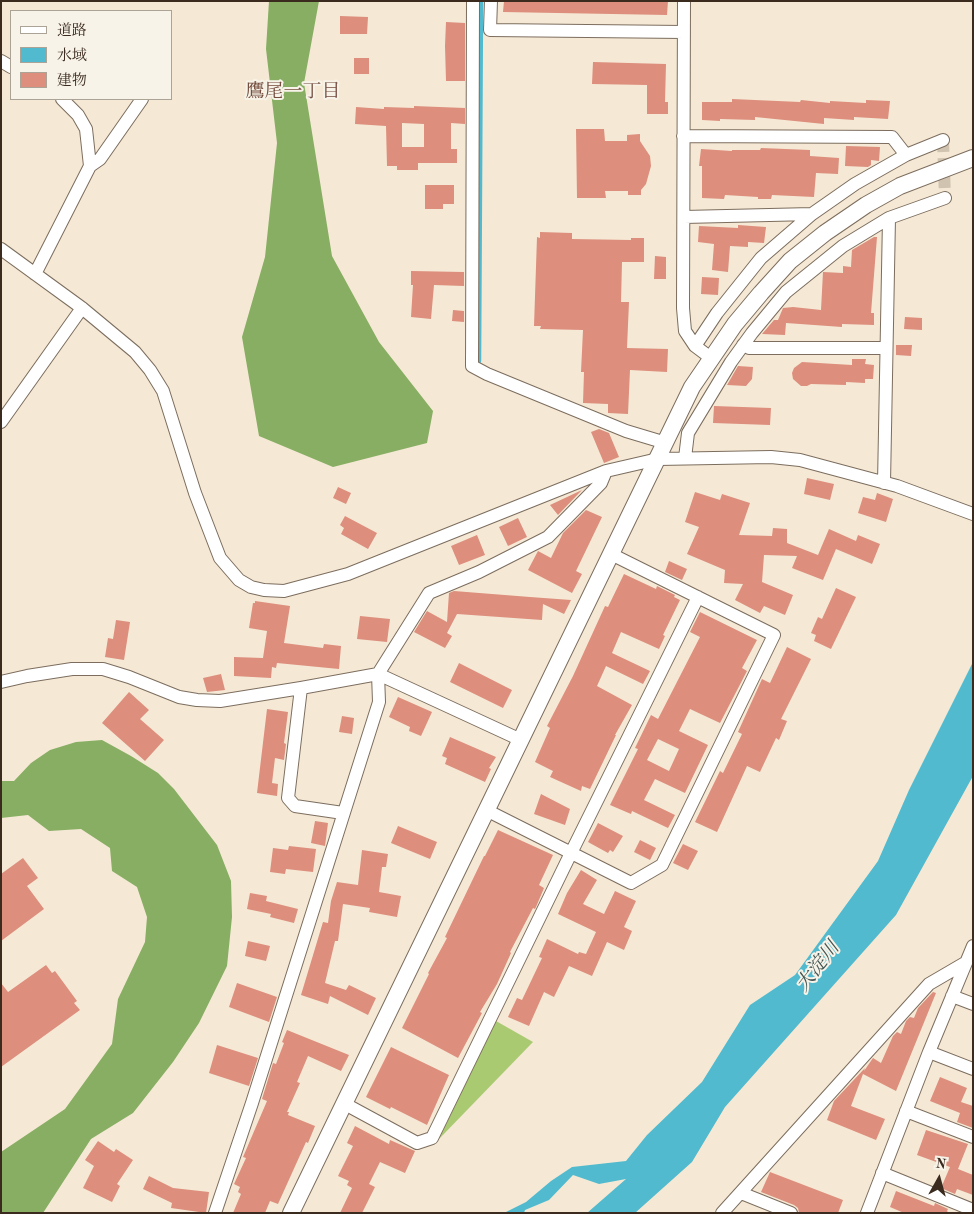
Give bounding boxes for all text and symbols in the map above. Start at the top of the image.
legend [10,10,172,100]
text: 道路 [57,24,87,39]
text: 水域 [57,49,87,64]
text: 建物 [57,74,87,89]
district label: 鷹尾一丁目 [246,81,340,103]
water label: 大淀川 [791,938,845,996]
north arrow [914,1154,964,1204]
text: N [935,1157,947,1172]

